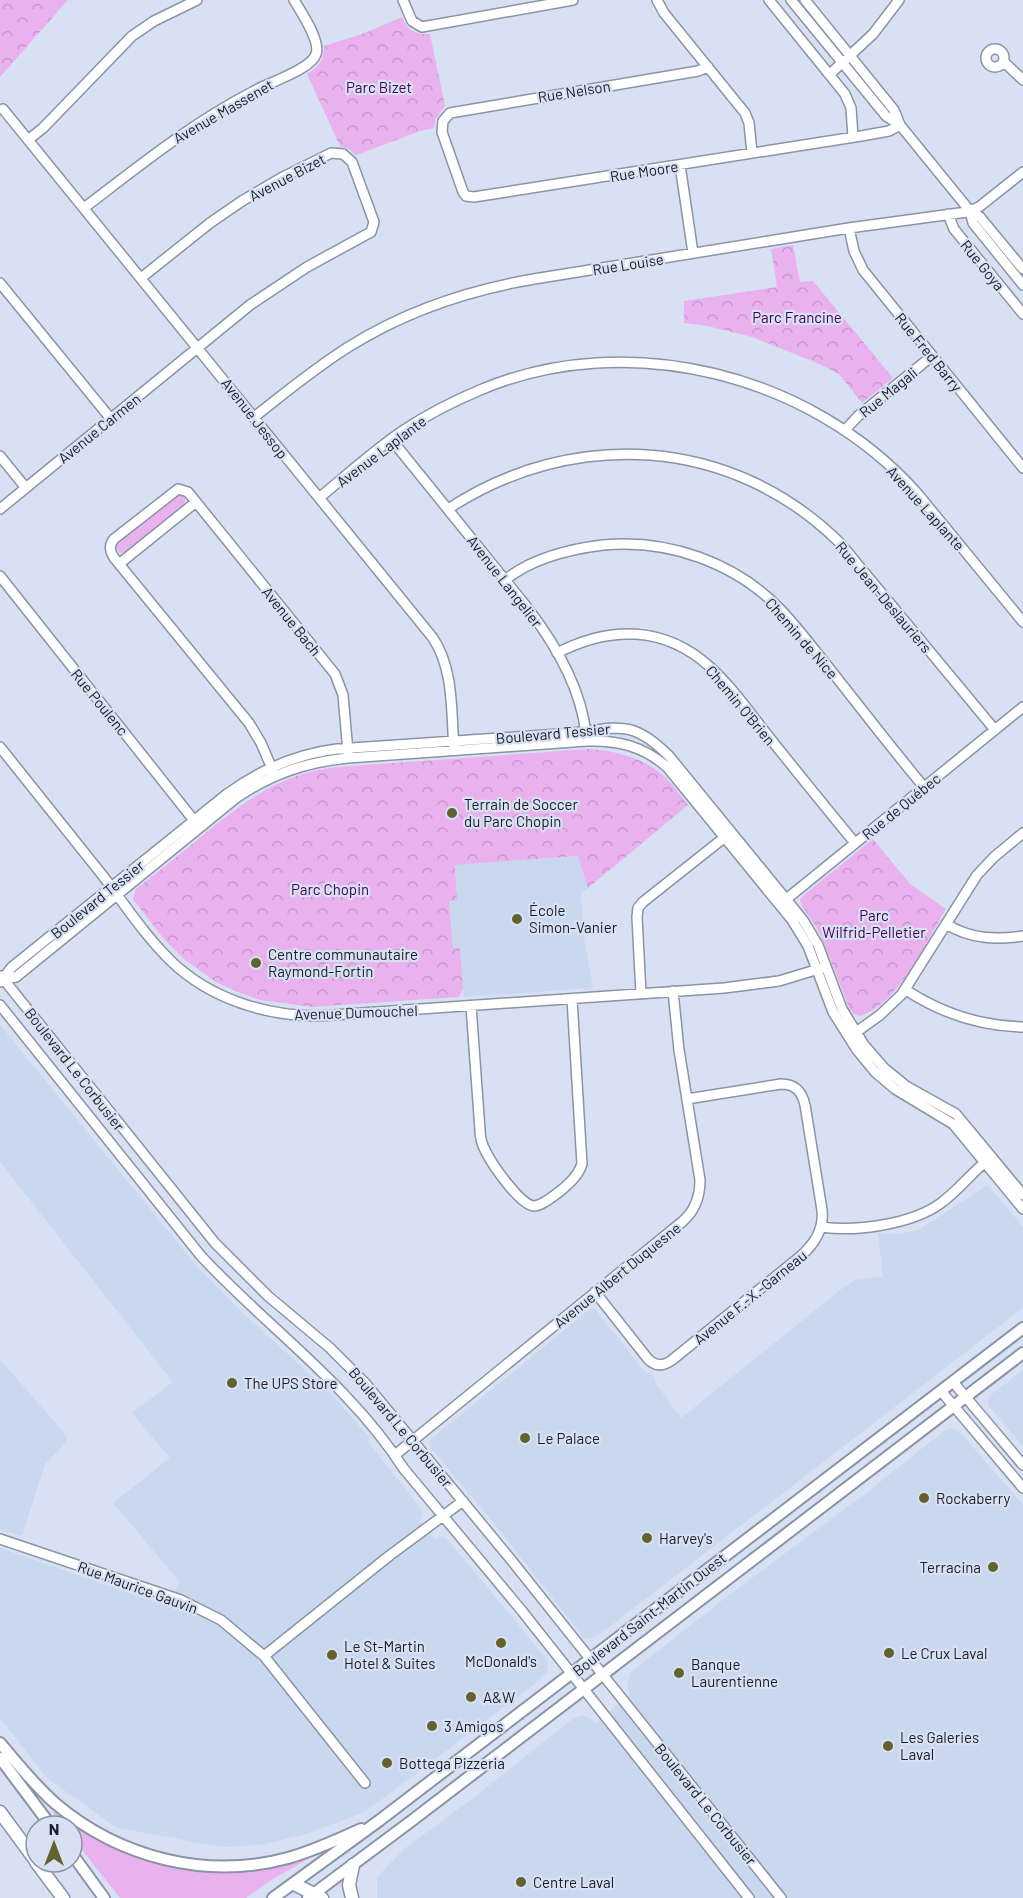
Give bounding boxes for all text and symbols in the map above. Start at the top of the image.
street label: Avenue Massenet [170,75,276,147]
street label: Rue Nelson [536,76,612,106]
park label: Parc Bizet [346,78,412,96]
street label: Avenue Bizet [246,149,328,205]
street label: Rue Moore [609,157,679,185]
street label: Rue Goya [957,236,1009,294]
street label: Rue Louise [591,249,665,279]
park label: Parc Francine [752,308,842,326]
street label: Rue Fred Barry [892,309,966,395]
street label: Rue Magali [855,363,921,421]
street label: Avenue Jessop [218,374,292,462]
street label: Avenue Carmen [54,389,144,467]
street label: Avenue Laplante [333,411,429,491]
street label: Avenue Laplante [883,462,969,554]
street label: Avenue Langelier [464,531,547,631]
street label: Rue Jean-Deslauriers [832,538,936,656]
street label: Avenue Bach [259,583,325,659]
street label: Chemin de Nice [762,594,842,682]
street label: Chemin O'Brien [702,661,780,749]
street label: Rue Poulenc [68,665,132,739]
street label: Boulevard Tessier [495,719,612,747]
street label: Rue de Québec [858,769,944,843]
place label: Terrain de Soccer du Parc Chopin [464,795,579,830]
marker: Terrain de Soccer du Parc Chopin [445,806,459,820]
street label: Boulevard Tessier [47,856,148,942]
park label: Parc Chopin [291,880,369,898]
place label: École Simon-Vanier [529,901,618,936]
park label: Parc Wilfrid-Pelletier [822,906,926,941]
marker: École Simon-Vanier [510,912,524,926]
place label: Centre communautaire Raymond-Fortin [268,945,418,980]
marker: Centre communautaire Raymond-Fortin [249,956,263,970]
street label: Avenue Dumouchel [294,1001,418,1023]
street label: Boulevard Le Corbusier [21,1004,129,1134]
street label: Avenue Albert Duquesne [550,1218,684,1332]
street label: Avenue F.-X.-Garneau [690,1246,810,1348]
street label: Boulevard Le Corbusier [346,1363,457,1491]
place label: The UPS Store [244,1374,337,1392]
marker: The UPS Store [225,1376,239,1390]
place label: Le Palace [537,1429,600,1447]
marker: Le Palace [518,1431,532,1445]
place label: Rockaberry [936,1489,1011,1507]
marker: Rockaberry [917,1491,931,1505]
place label: Harvey's [659,1529,713,1547]
marker: Harvey's [640,1531,654,1545]
street label: Boulevard Saint-Martin Ouest [569,1548,729,1680]
street label: Rue Maurice Gauvin [75,1557,201,1617]
place label: Terracina [920,1558,981,1576]
marker: Terracina [986,1560,1000,1574]
marker: McDonald's [494,1636,508,1650]
place label: Le St-Martin Hotel & Suites [344,1637,435,1672]
place label: Le Crux Laval [901,1644,987,1662]
marker: Le Crux Laval [882,1646,896,1660]
marker: Le St-Martin Hotel & Suites [325,1648,339,1662]
place label: McDonald's [465,1652,537,1670]
place label: Banque Laurentienne [691,1655,778,1690]
marker: Banque Laurentienne [672,1666,686,1680]
place label: A&W [483,1688,515,1706]
marker: A&W [464,1690,478,1704]
place label: 3 Amigos [444,1717,503,1735]
marker: 3 Amigos [425,1719,439,1733]
place label: Les Galeries Laval [900,1728,979,1763]
marker: Les Galeries Laval [881,1739,895,1753]
street label: Boulevard Le Corbusier [651,1740,761,1869]
place label: Bottega Pizzeria [399,1754,505,1772]
marker: Bottega Pizzeria [380,1756,394,1770]
north arrow [24,1814,84,1874]
text: N [49,1819,59,1838]
place label: Centre Laval [533,1873,614,1891]
marker: Centre Laval [514,1875,528,1889]

